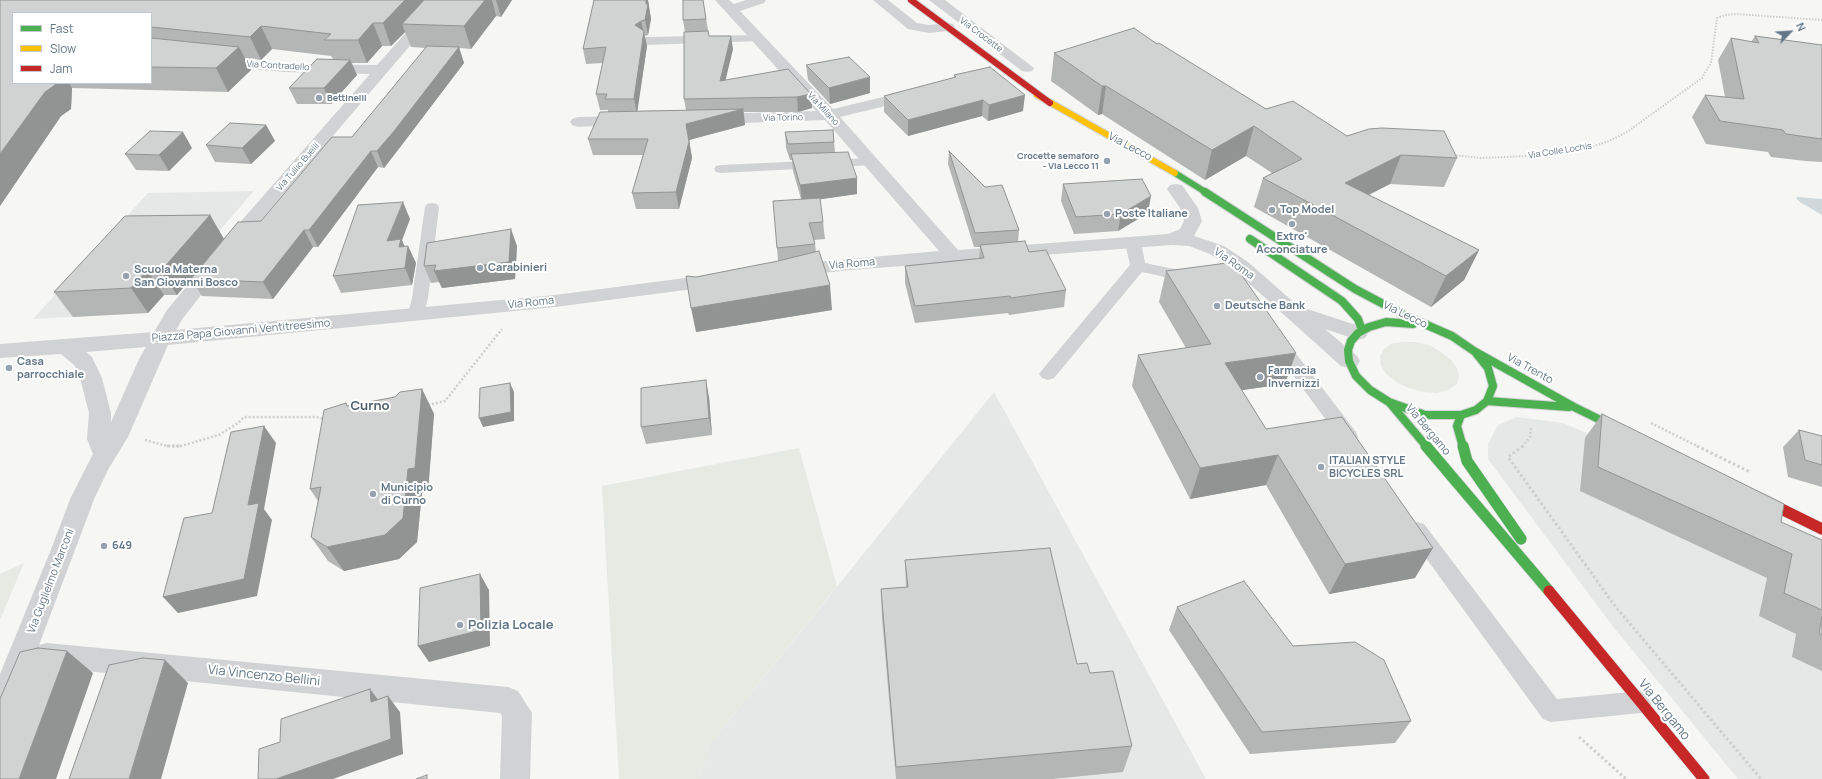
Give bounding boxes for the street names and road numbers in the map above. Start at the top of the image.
street label: Via Crocette [957,15,1005,55]
street label: Via Contradello [246,59,310,73]
street label: Via Milano [805,90,841,128]
street label: Via Torino [763,112,803,124]
street label: Via Lecco [1106,130,1154,164]
street label: Via Tullio Buelli [274,141,322,193]
street label: Via Colle Lochis [1527,141,1593,161]
street label: Via Roma [1211,245,1257,283]
street label: Via Roma [828,255,876,273]
street label: Via Roma [507,294,555,312]
street label: Via Lecco [1381,299,1429,331]
street label: Piazza Papa Giovanni Ventitreesimo [151,317,331,345]
street label: Via Trento [1505,351,1555,387]
street label: Via Bergamo [1403,402,1453,458]
street label: Via Guglielmo Marconi [25,527,77,635]
street label: Via Vincenzo Bellini [207,662,321,690]
street label: Via Bergamo [1635,676,1693,744]

